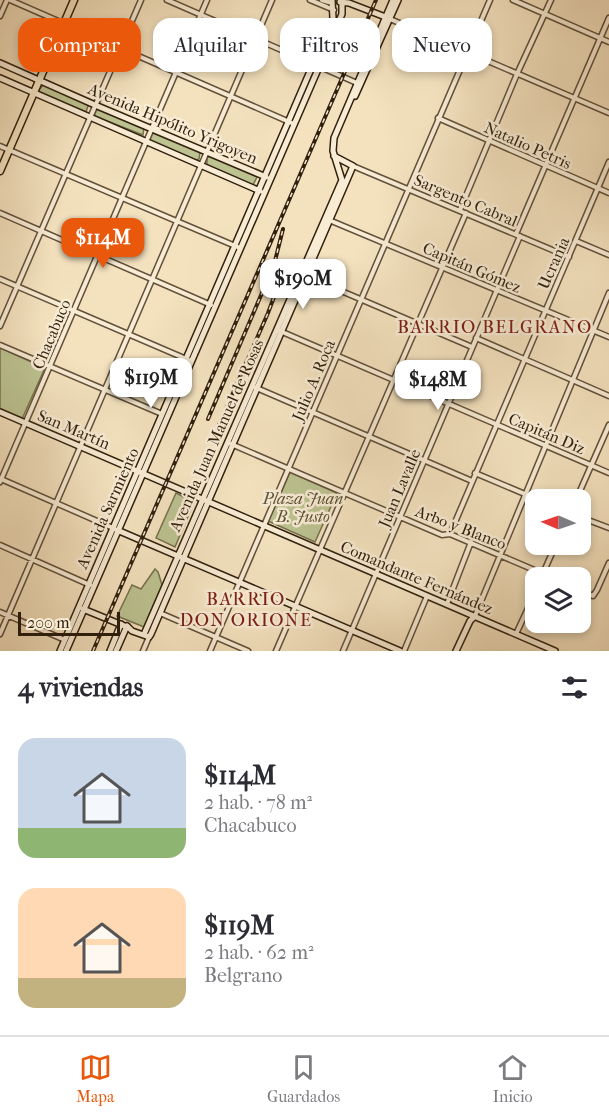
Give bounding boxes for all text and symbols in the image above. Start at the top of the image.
chip: Comprar [18,18,141,72]
chip: Alquilar [153,18,268,72]
chip: Filtros [280,18,380,72]
chip: Nuevo [392,18,492,72]
street label: Avenida Hipólito Yrigoyen [84,79,261,168]
street label: Natalio Petris [481,118,574,173]
street label: Sargento Cabral [411,170,521,231]
pin: $114M [61,218,145,269]
text: $114M [75,226,131,249]
street label: Ucrania [534,234,574,292]
street label: Capitán Gómez [420,238,524,297]
pin: $190M [261,259,345,310]
text: $190M [274,267,332,290]
street label: Chacabuco [28,296,75,372]
district label: BARRIO BELGRANO [397,317,593,338]
street label: Avenida Juan Manuel de Rosas [165,336,268,535]
street label: Julio A. Roca [287,336,339,426]
pin: $119M [109,358,193,409]
pin: $148M [396,360,480,411]
text: $119M [124,366,178,389]
text: $148M [409,368,467,391]
street label: San Martín [35,406,114,454]
street label: Capitán Diz [506,409,588,458]
street label: Avenida Sarmiento [72,445,143,573]
street label: Juan Lavalle [374,446,425,532]
park label: Plaza Juan B. Justo [262,489,343,526]
north arrow [525,489,591,555]
map controls [525,489,591,633]
street label: Arbo y Blanco [412,501,509,553]
street label: Comandante Fernández [338,537,496,618]
button: layers [525,567,591,633]
district label: BARRIO DON ORIONE [180,589,312,631]
scale bar [18,609,120,636]
text: 200 m [27,613,70,632]
icon: filters [558,671,591,704]
text: 4 viviendas [18,672,143,703]
text: $114M [204,760,276,791]
icon: home [66,762,138,834]
text: 2 hab. · 78 m² [204,791,312,814]
text: Chacabuco [204,814,297,837]
text: $119M [204,910,274,941]
icon: home [66,912,138,984]
text: 2 hab. · 62 m² [204,941,314,964]
text: Belgrano [204,964,282,987]
tab: Mapa [76,1051,114,1106]
tab: Guardados [267,1051,340,1106]
tab: Inicio [493,1051,533,1106]

